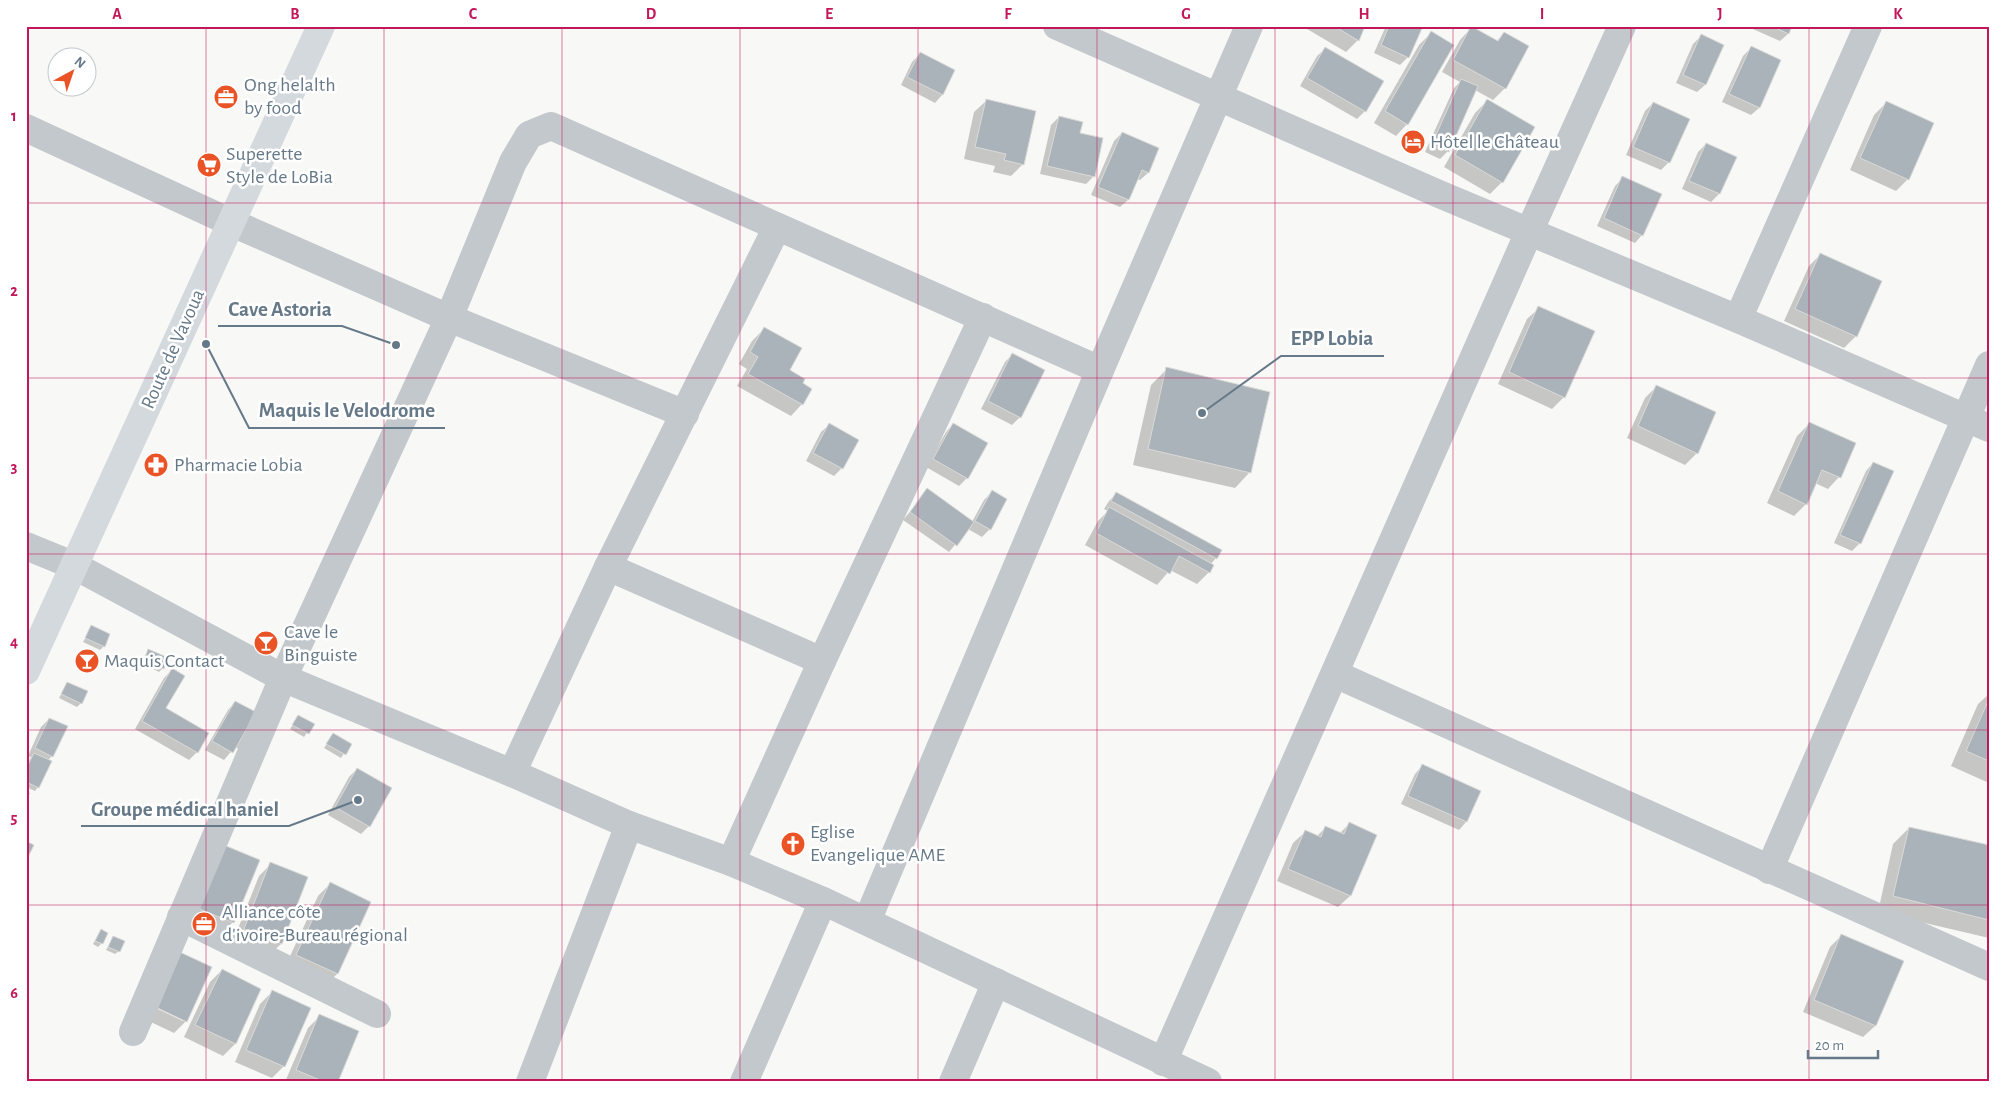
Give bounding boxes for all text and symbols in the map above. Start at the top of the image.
text: A [112,6,122,22]
text: B [290,6,300,22]
text: C [469,6,478,22]
text: D [646,6,657,22]
text: E [825,6,833,22]
text: F [1004,6,1012,22]
text: G [1181,6,1191,22]
text: H [1358,6,1370,22]
text: I [1540,6,1544,22]
text: J [1717,6,1723,22]
text: K [1893,6,1903,22]
north arrow [48,48,98,98]
text: N [71,54,88,71]
place label: Ong helalth by food [244,75,336,118]
office icon: Ong helalth by food [213,84,239,110]
text: 1 [11,108,17,124]
hotel icon: Hôtel le Château [1400,129,1426,155]
place label: Hôtel le Château [1430,132,1559,152]
place label: Superette Style de LoBia [226,144,333,187]
supermarket icon: Superette Style de LoBia [196,152,222,178]
text: 2 [10,283,18,299]
street label: Route de Vavoua [138,286,208,412]
callout: Cave Astoria [218,290,342,326]
text: Cave Astoria [228,299,332,320]
callout: EPP Lobia [1281,320,1384,356]
text: EPP Lobia [1291,328,1373,349]
callout: Maquis le Velodrome [249,392,445,428]
text: Maquis le Velodrome [259,400,435,421]
pharmacy icon: Pharmacie Lobia [143,452,169,478]
place label: Pharmacie Lobia [174,455,303,475]
text: 3 [11,459,18,475]
place label: Cave le Binguiste [284,622,357,665]
bar icon: Cave le Binguiste [253,630,279,656]
text: 4 [10,634,18,650]
bar icon: Maquis Contact [74,648,100,674]
place label: Maquis Contact [104,651,225,671]
callout: Groupe médical haniel [81,790,289,826]
text: Groupe médical haniel [91,799,279,820]
text: 5 [11,810,18,826]
place label: Eglise Evangelique AME [810,822,945,865]
church icon: Eglise Evangelique AME [780,831,806,857]
place label: Alliance côte d'ivoire-Bureau régional [222,902,408,945]
office icon: Alliance côte d'ivoire-Bureau régional [191,911,217,937]
text: 6 [10,985,18,1001]
scale bar [1808,1028,1878,1060]
text: 20 m [1815,1038,1844,1053]

